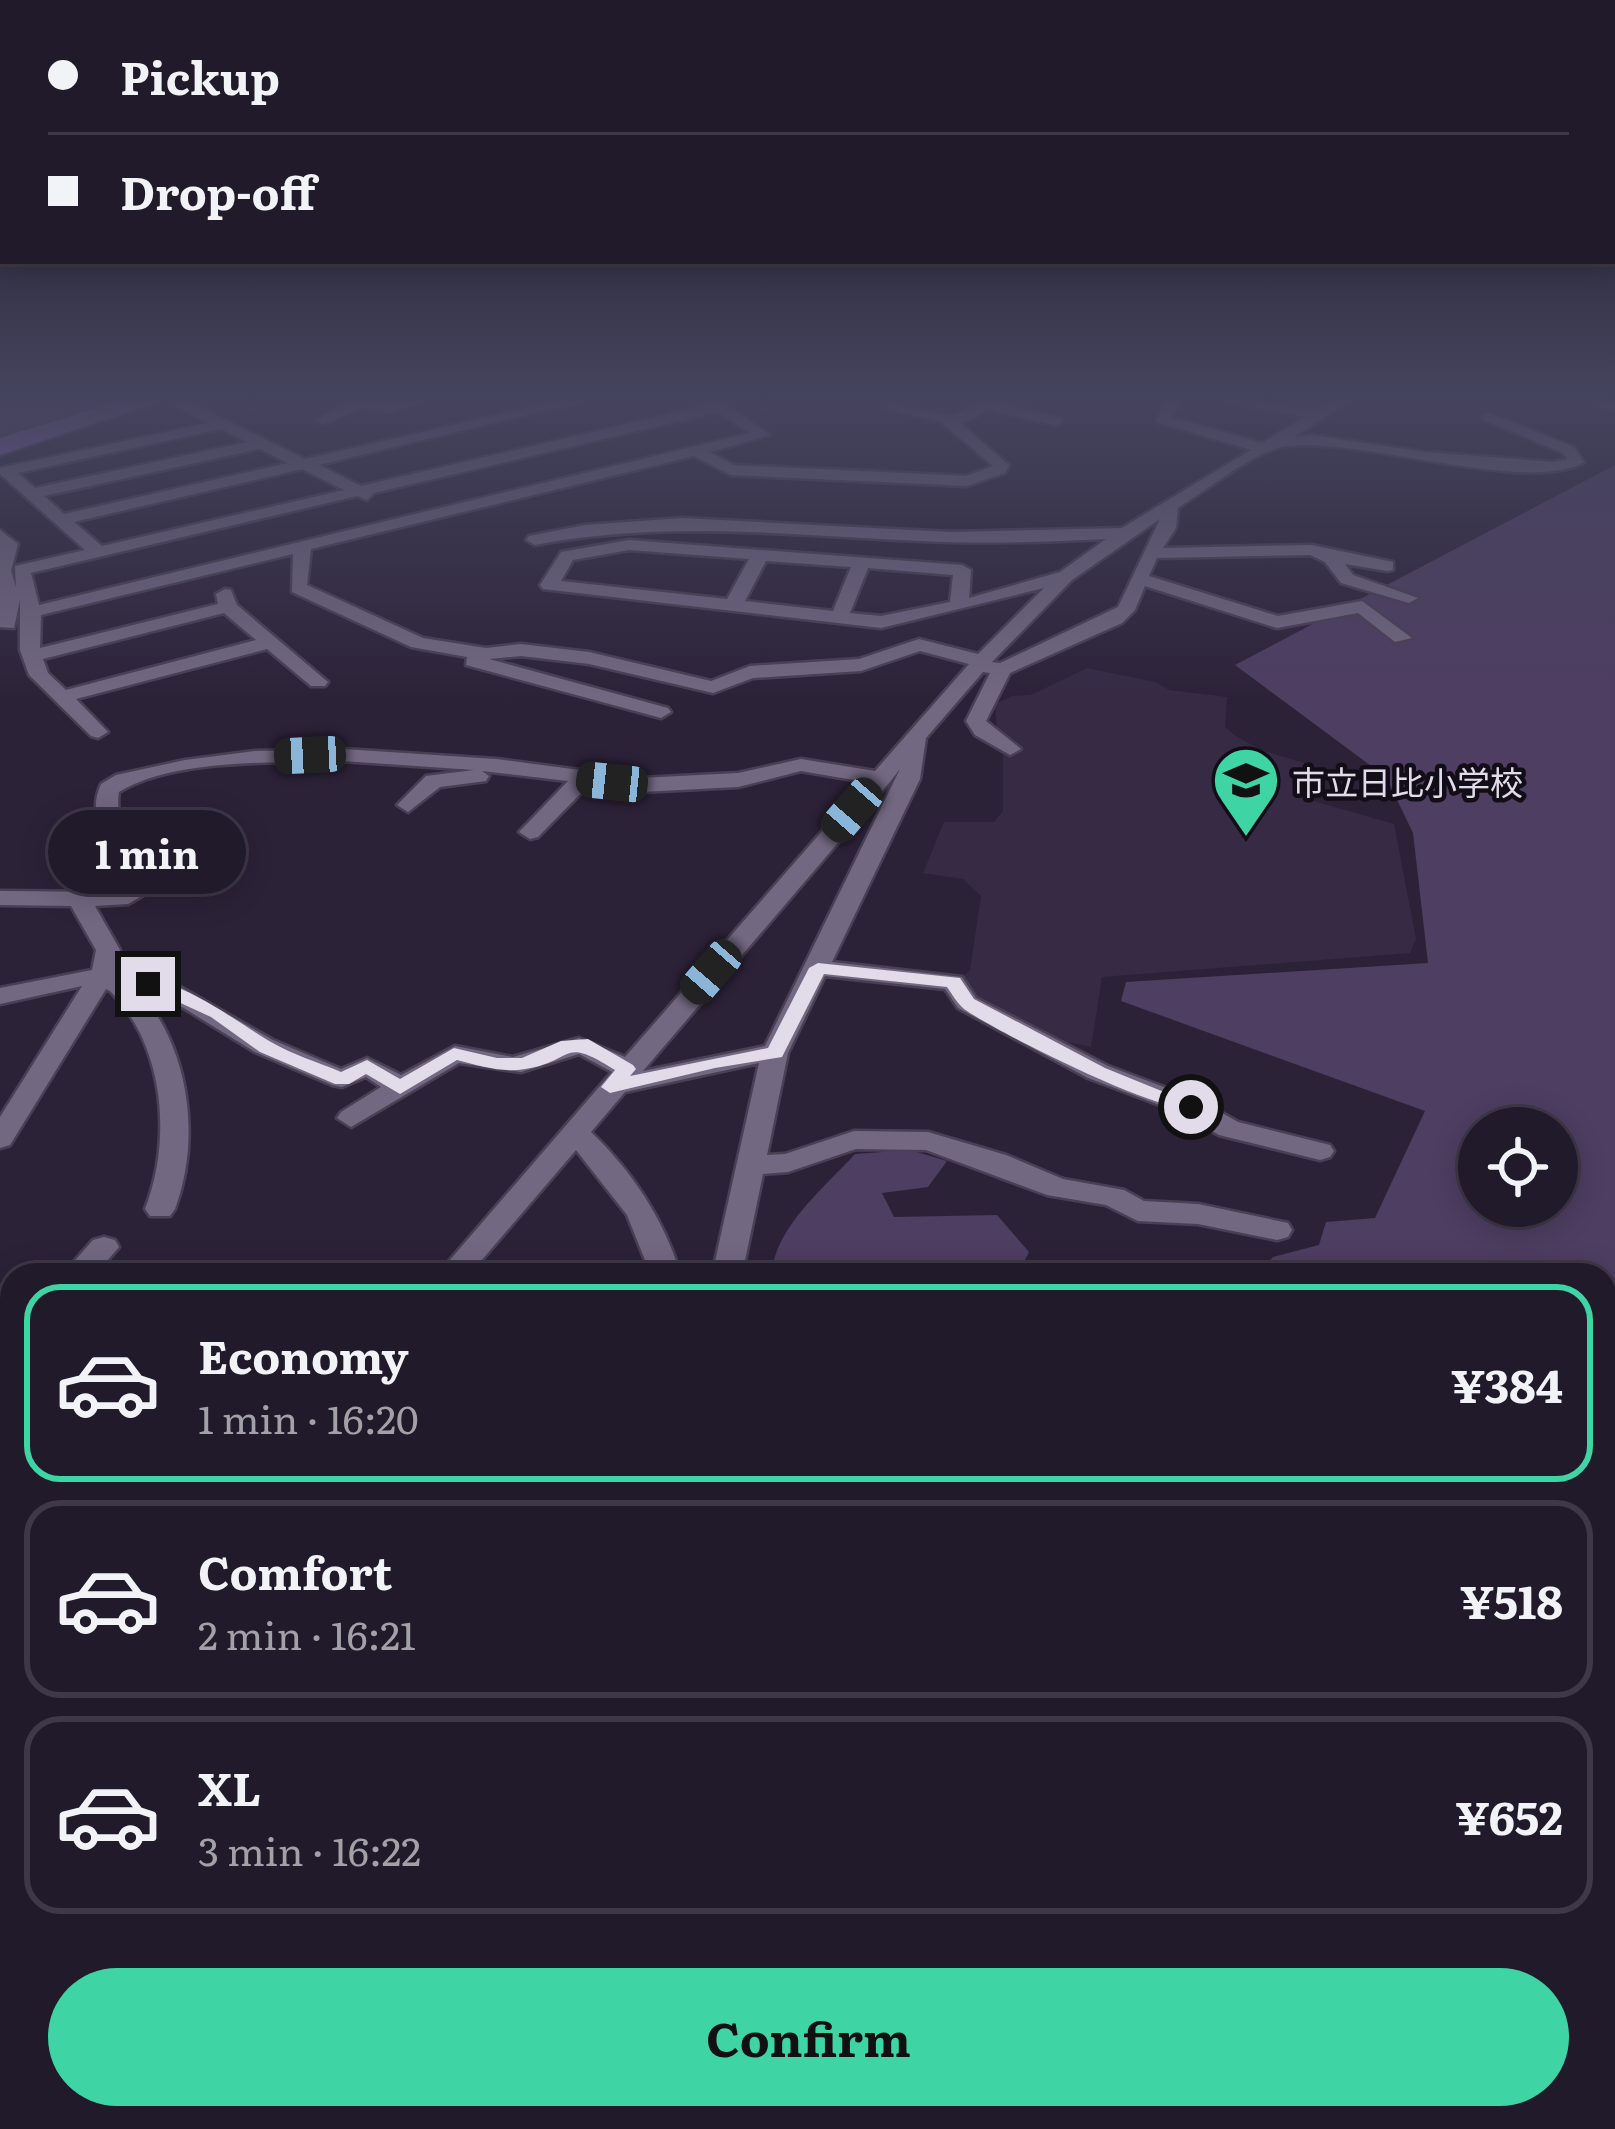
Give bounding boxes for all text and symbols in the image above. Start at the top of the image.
text: Pickup [120,42,280,109]
text: Drop-off [120,157,316,224]
car [273,735,347,775]
school or university icon: 市立日比小学校 [1211,745,1281,839]
place label: 市立日比小学校 [1292,756,1523,805]
car [574,760,650,804]
car [815,771,889,849]
callout: 1 min [49,810,247,894]
text: 1 min [95,823,199,881]
car [674,933,748,1011]
route end [121,957,175,1011]
route start [1164,1080,1218,1134]
map controls [1458,1107,1578,1227]
button: locate [1458,1107,1578,1227]
text: Economy [198,1321,409,1388]
icon: car [54,1329,162,1437]
text: ¥384 [1451,1350,1563,1417]
text: 1 min · 16:20 [198,1388,419,1446]
text: Comfort [198,1537,392,1604]
icon: car [54,1545,162,1653]
text: ¥518 [1460,1566,1563,1633]
text: 2 min · 16:21 [198,1604,416,1662]
text: XL [198,1753,261,1820]
icon: car [54,1761,162,1869]
text: ¥652 [1455,1782,1563,1849]
text: 3 min · 16:22 [198,1820,421,1878]
button: Confirm [48,1968,1569,2106]

